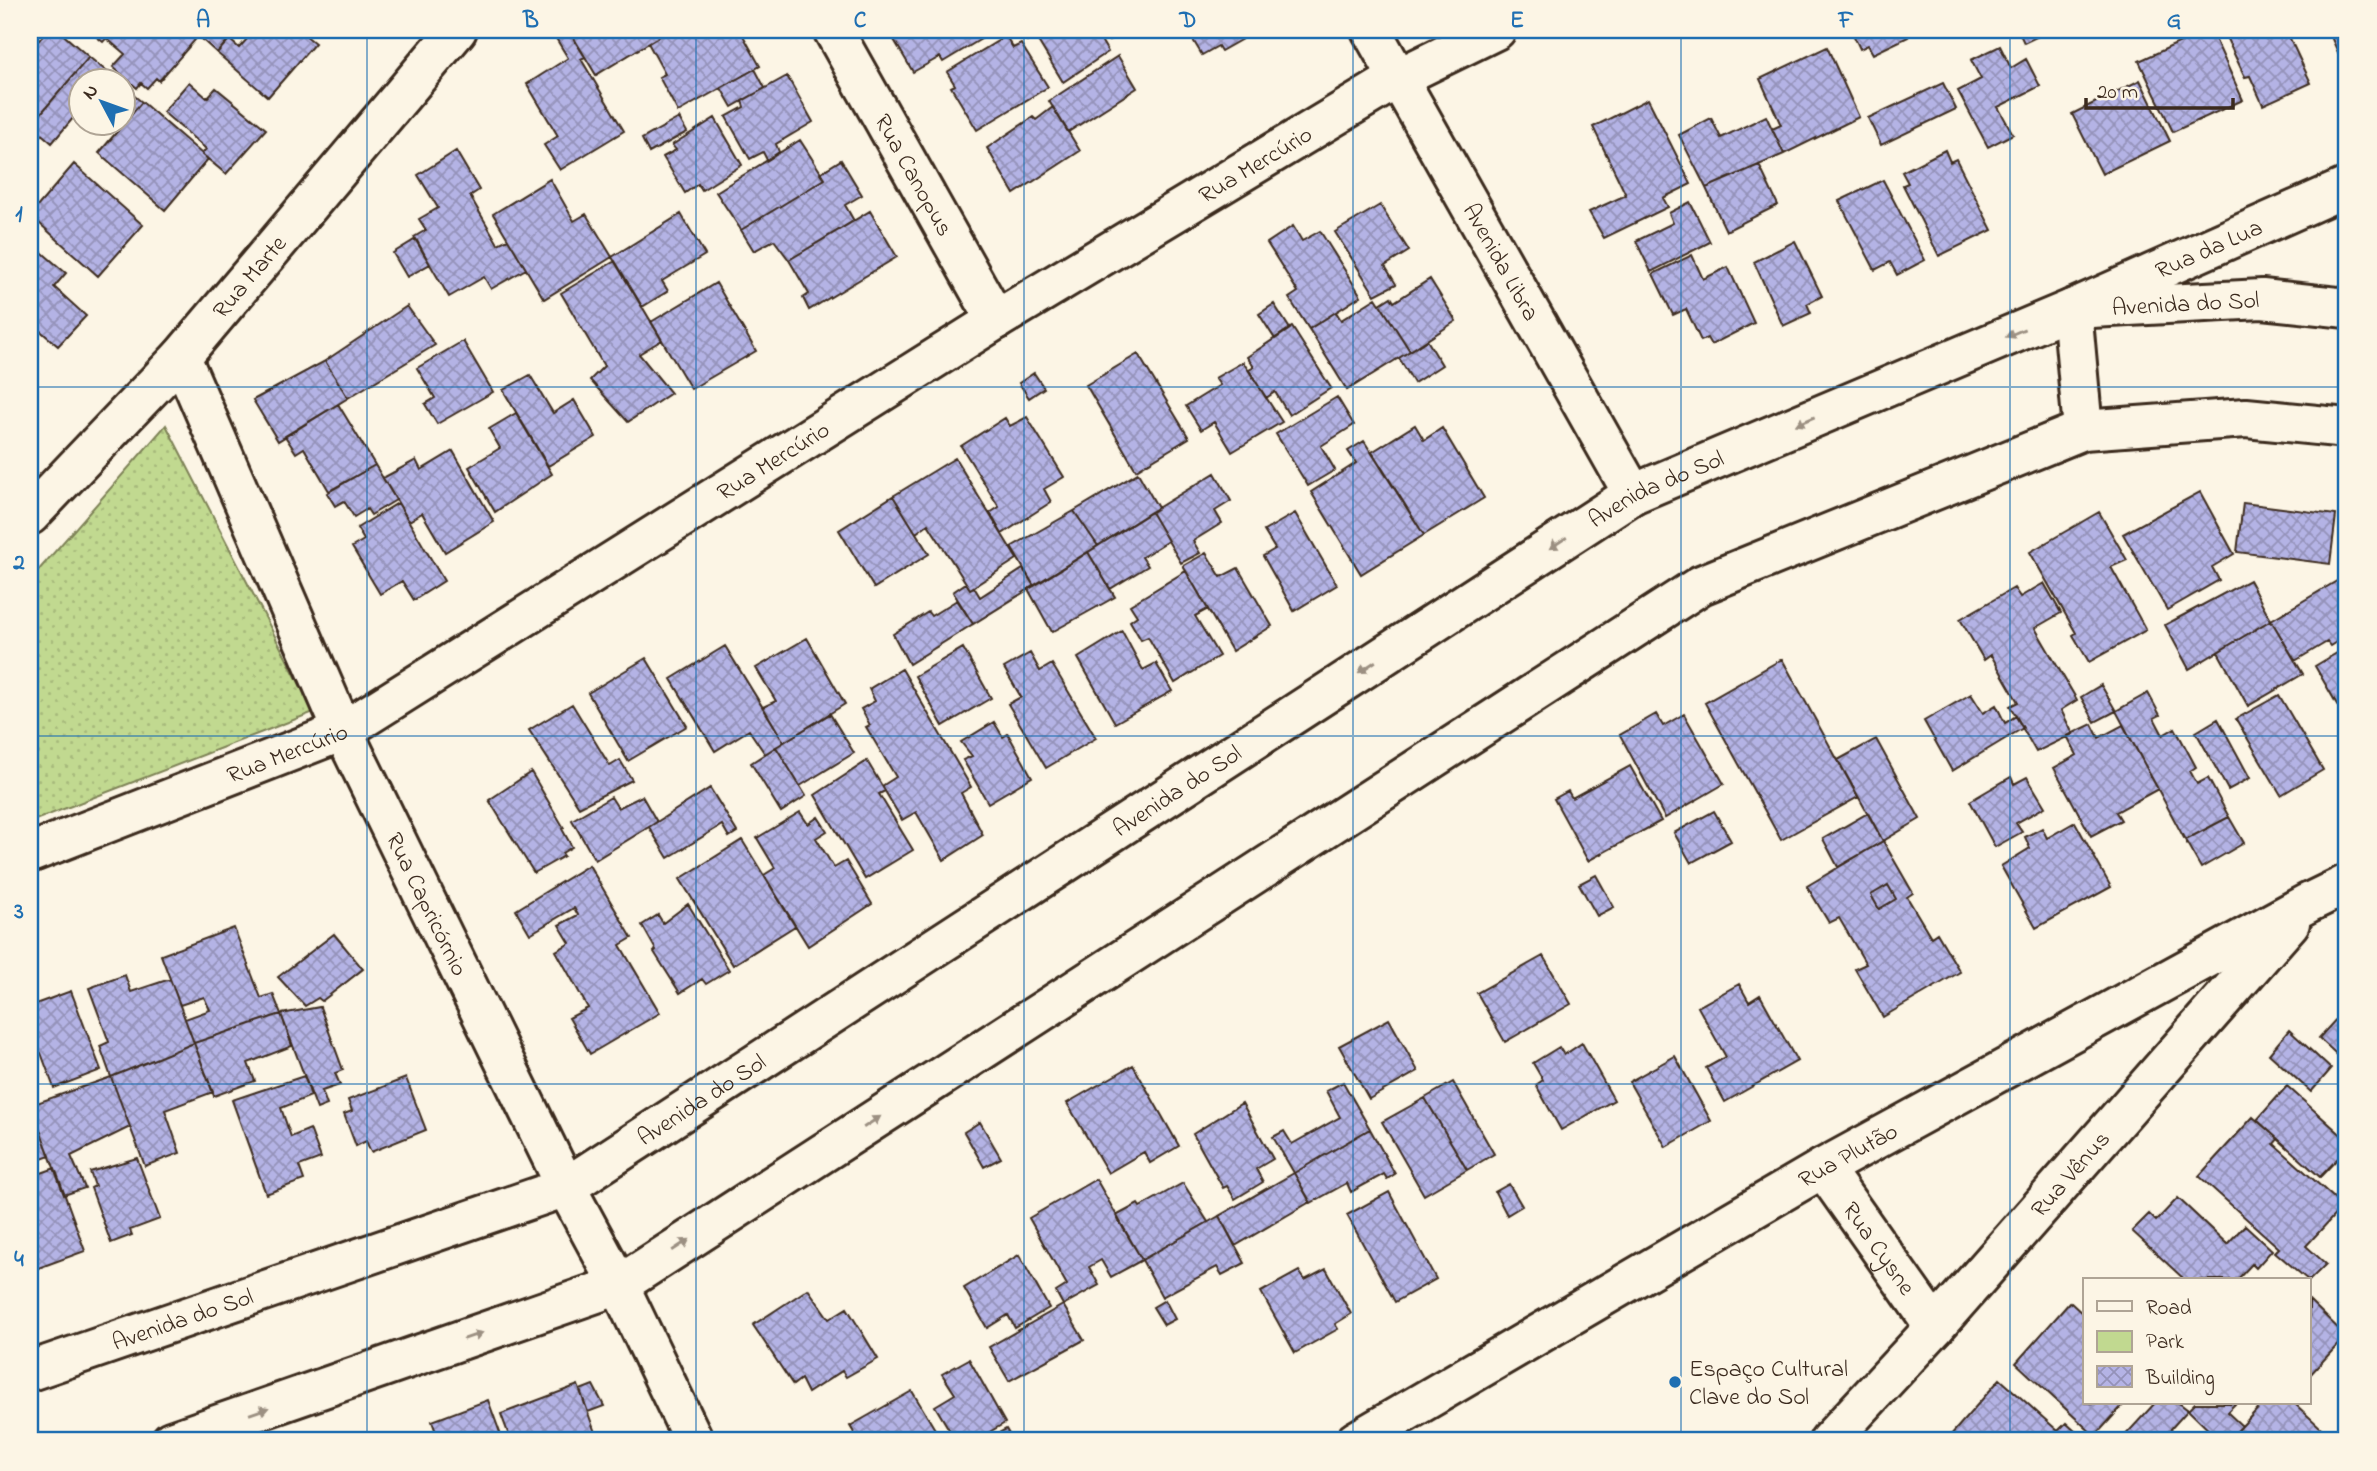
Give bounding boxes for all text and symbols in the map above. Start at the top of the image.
text: A [196,5,210,38]
text: B [522,5,539,38]
text: C [854,5,867,38]
text: D [1179,5,1196,38]
text: E [1510,5,1524,38]
text: F [1838,5,1854,38]
text: G [2167,5,2181,38]
north arrow [66,66,136,136]
scale bar [2086,66,2234,110]
text: 20 m [2097,78,2138,108]
text: N [77,79,106,106]
street label: Rua Canopus [864,108,961,243]
street label: Rua Mercúrio [1193,118,1320,214]
street label: Avenida Libra [1452,197,1547,328]
text: 1 [15,199,23,232]
street label: Rua da Lua [2151,212,2269,290]
street label: Rua Marte [205,228,297,327]
street label: Avenida do Sol [2111,284,2260,327]
one-way arrow [2005,327,2025,339]
street label: Rua Mercúrio [711,414,837,511]
one-way arrow [1795,416,1816,427]
street label: Avenida do Sol [1582,443,1730,538]
one-way arrow [1548,536,1568,549]
text: 2 [12,547,25,580]
one-way arrow [1357,660,1377,673]
street label: Rua Mercúrio [222,716,354,795]
street label: Avenida do Sol [1107,738,1249,847]
street label: Rua Capricórnio [375,827,475,983]
text: 3 [13,896,24,929]
street label: Avenida do Sol [631,1046,774,1156]
one-way arrow [862,1115,881,1128]
street label: Rua Plutão [1793,1115,1905,1199]
street label: Rua Vênus [2024,1124,2120,1226]
street label: Rua Cysne [1832,1196,1923,1304]
one-way arrow [671,1239,690,1252]
text: 4 [14,1244,24,1277]
legend [2083,1278,2310,1404]
street label: Avenida do Sol [108,1281,258,1362]
text: Road [2146,1294,2192,1324]
text: Park [2146,1328,2185,1358]
one-way arrow [463,1330,484,1341]
place label: Espaço Cultural Clave do Sol [1689,1353,1848,1416]
text: Building [2145,1364,2215,1396]
marker: Espaço Cultural Clave do Sol [1667,1374,1683,1390]
one-way arrow [248,1405,269,1416]

